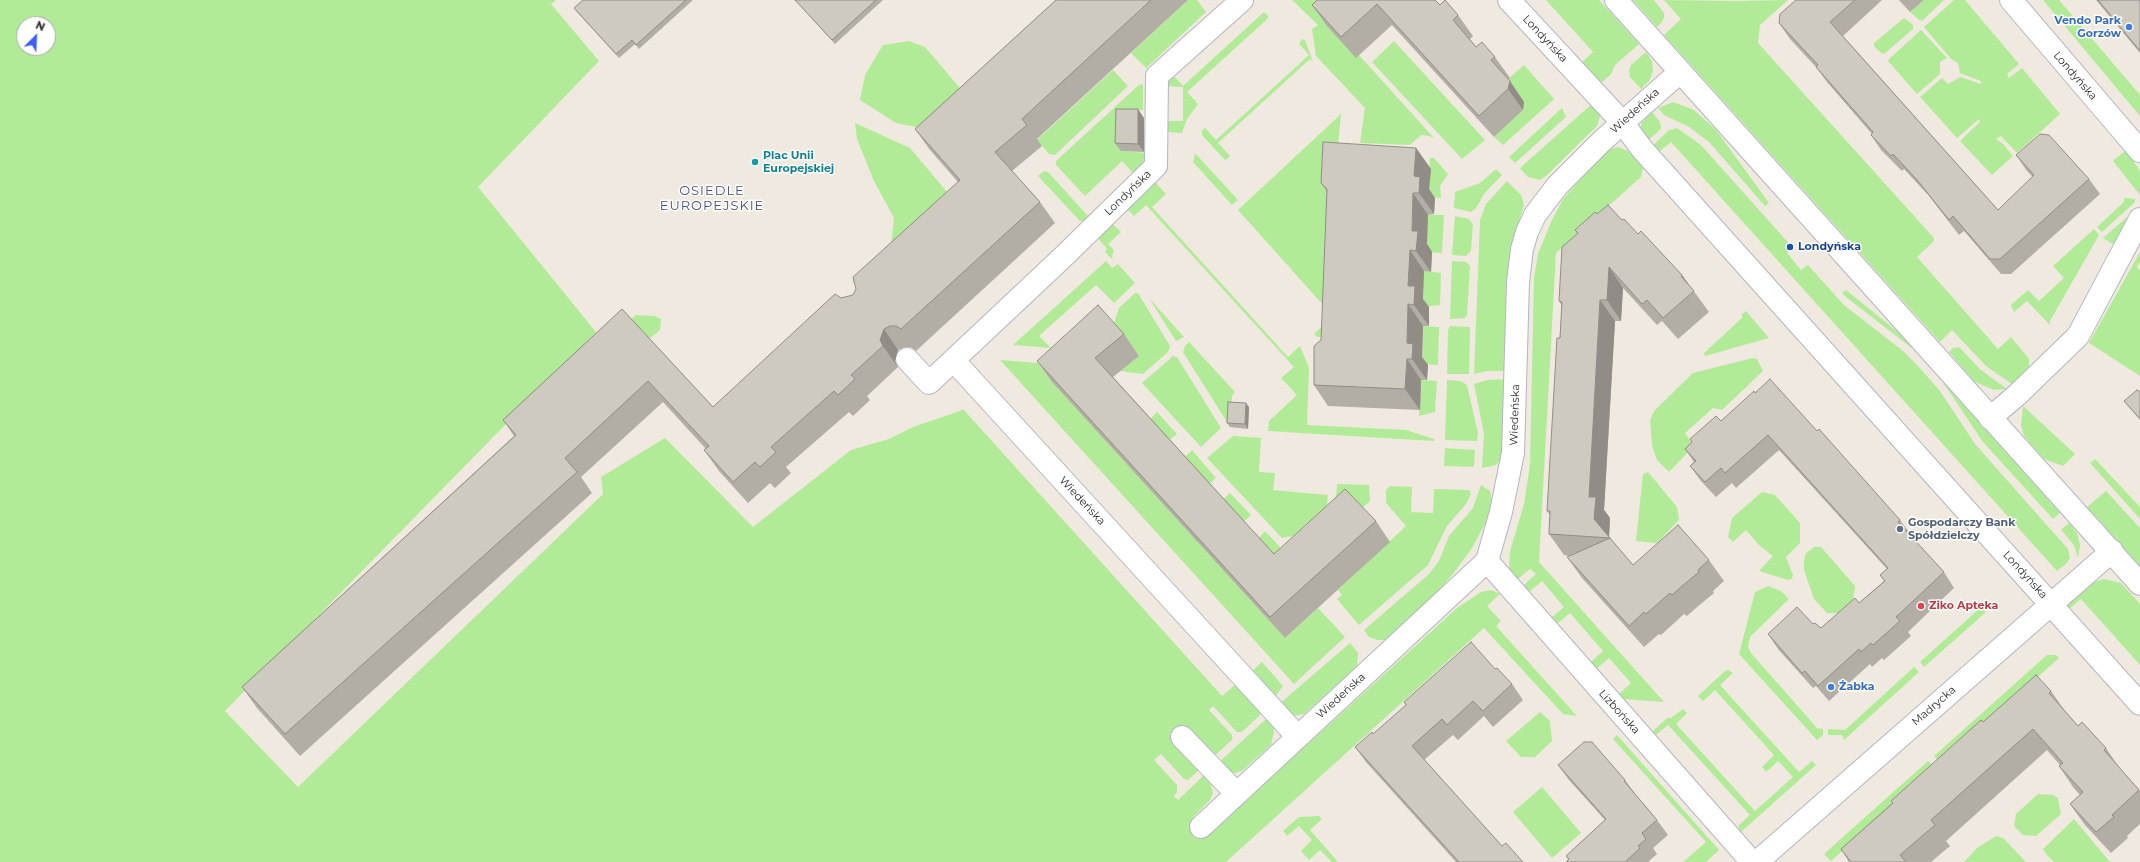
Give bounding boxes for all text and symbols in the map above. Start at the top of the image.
street label: Londyńska [1520,13,1570,65]
place label: Vendo Park Gorzów [2054,14,2121,40]
north arrow [16,16,56,56]
text: N [34,18,47,34]
marker: Vendo Park Gorzów [2124,22,2134,32]
street label: Londyńska [2050,49,2100,103]
street label: Wiedeńska [1608,86,1662,136]
place label: Plac Unii Europejskiej [763,149,834,175]
marker: Plac Unii Europejskiej [750,157,760,167]
street label: Londyńska [1102,167,1154,219]
district label: OSIEDLE EUROPEJSKIE [660,183,764,214]
place label: Londyńska [1798,240,1861,254]
marker: Londyńska [1785,242,1795,252]
street label: Wiedeńska [1507,384,1523,446]
street label: Wiedeńska [1056,474,1108,528]
place label: Gospodarczy Bank Spółdzielczy [1908,516,2015,542]
marker: Gospodarczy Bank Spółdzielczy [1895,524,1905,534]
street label: Londyńska [2000,548,2050,602]
place label: Ziko Apteka [1929,599,1998,613]
marker: Ziko Apteka [1916,601,1926,611]
street label: Wiedeńska [1314,671,1368,721]
place label: Żabka [1839,680,1875,694]
marker: Żabka [1826,682,1836,692]
street label: Madrycka [1909,683,1959,729]
street label: Lizbońska [1596,687,1642,737]

